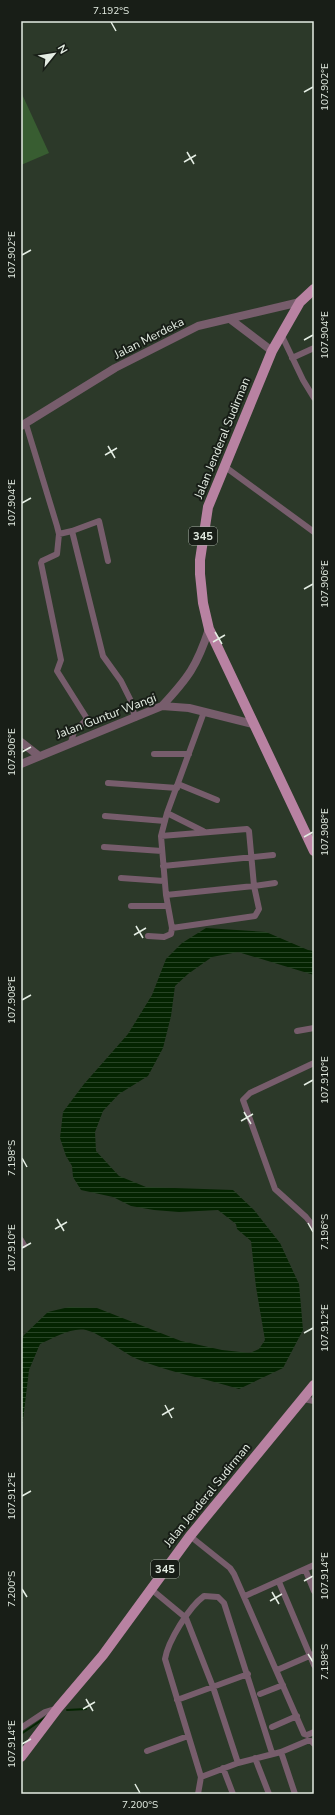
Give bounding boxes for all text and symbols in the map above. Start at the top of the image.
text: 7.192°S [93,4,129,18]
north arrow [34,34,74,74]
text: N [54,42,71,57]
text: 107.902°E [318,63,332,111]
text: 107.902°E [5,231,19,279]
text: 107.904°E [318,311,332,359]
street label: Jalan Merdeka [110,313,187,363]
street label: Jalan Jenderal Sudirman [190,375,254,502]
text: 107.904°E [5,479,19,527]
road number: 345 [189,527,217,545]
text: 107.906°E [318,560,332,608]
street label: Jalan Guntur Wangi [53,690,158,743]
text: 107.906°E [5,728,19,776]
text: 107.908°E [318,808,332,856]
text: 107.908°E [5,976,19,1024]
text: 107.910°E [318,1056,332,1104]
text: 7.198°S [5,1140,19,1176]
text: 7.196°S [318,1214,332,1250]
text: 107.910°E [5,1224,19,1272]
text: 107.912°E [318,1304,332,1352]
street label: Jalan Jenderal Sudirman [159,1440,254,1551]
text: 107.912°E [5,1472,19,1520]
text: 107.914°E [318,1552,332,1600]
road number: 345 [151,1560,179,1578]
text: 7.200°S [5,1571,19,1607]
text: 7.198°S [318,1644,332,1680]
text: 107.914°E [5,1720,19,1768]
text: 7.200°S [122,1798,158,1812]

